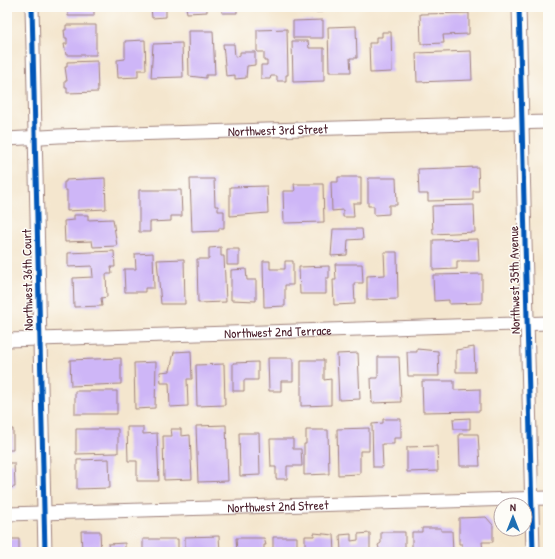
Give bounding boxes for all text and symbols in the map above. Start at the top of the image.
street label: Northwest 3rd Street [228,119,329,140]
street label: Northwest 35th Avenue [504,226,524,334]
street label: Northwest 36th Court [17,228,37,331]
street label: Northwest 2nd Terrace [224,321,332,342]
street label: Northwest 2nd Street [227,495,329,516]
north arrow [493,497,533,537]
text: N [510,500,516,514]

